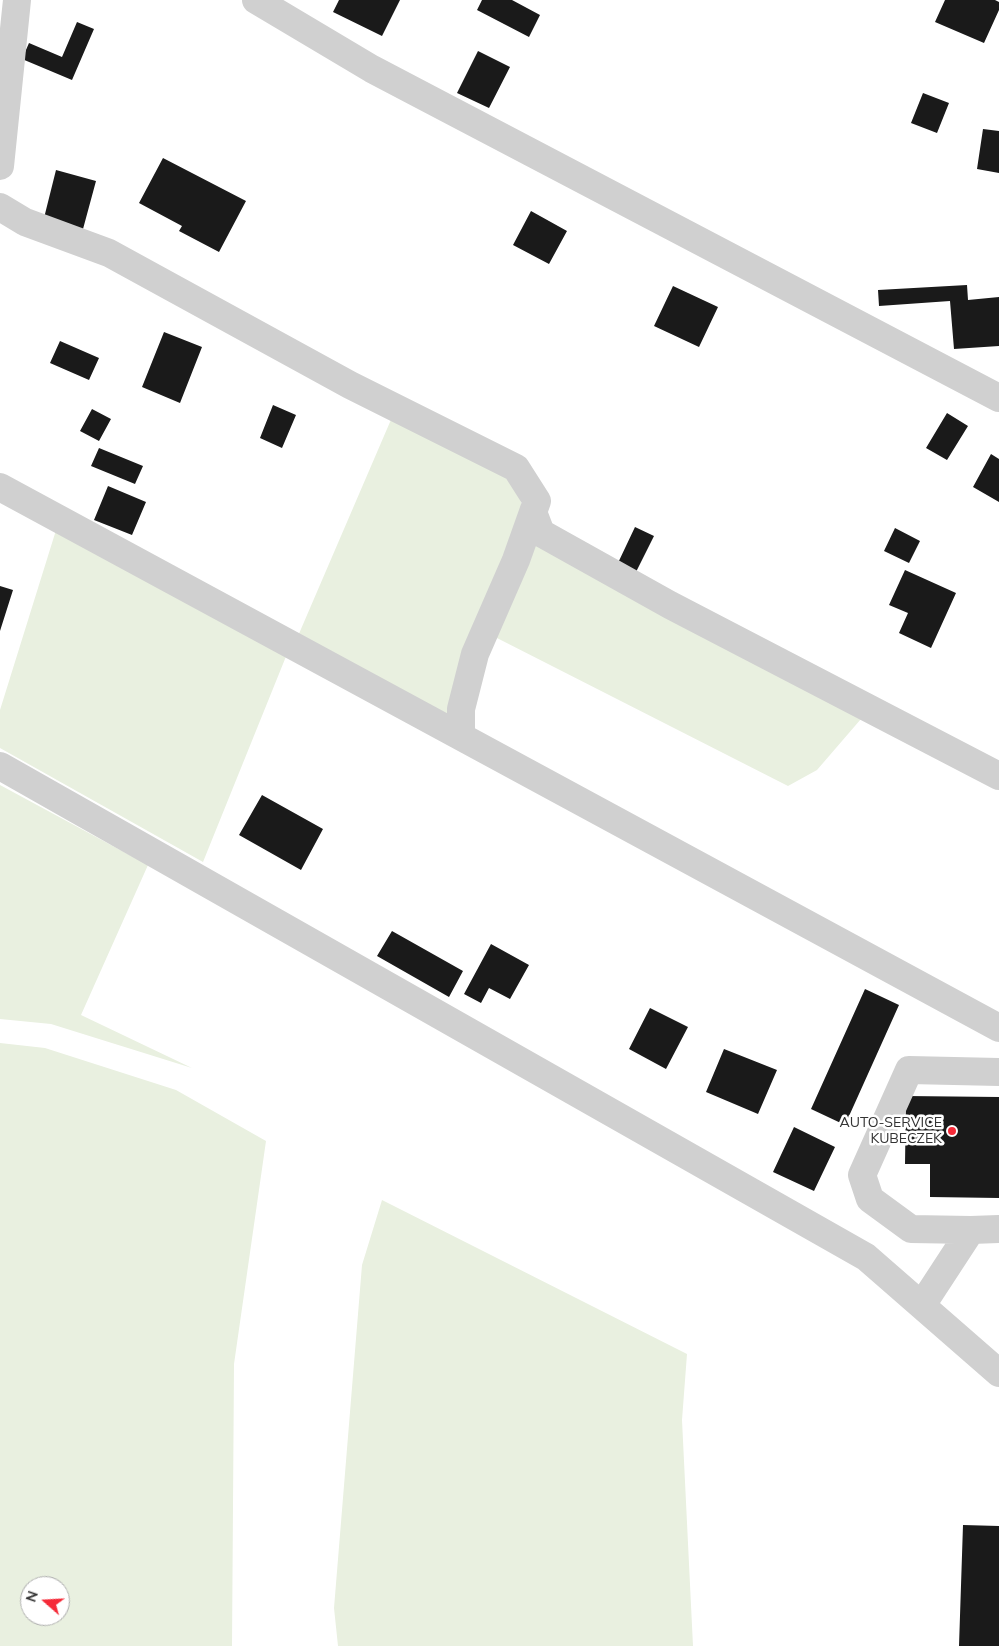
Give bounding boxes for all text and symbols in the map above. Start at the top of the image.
place label: AUTO-SERVICE KUBECZEK [840,1115,942,1148]
marker: AUTO-SERVICE KUBECZEK [946,1125,958,1137]
north arrow [20,1576,70,1626]
text: N [22,1589,42,1604]

